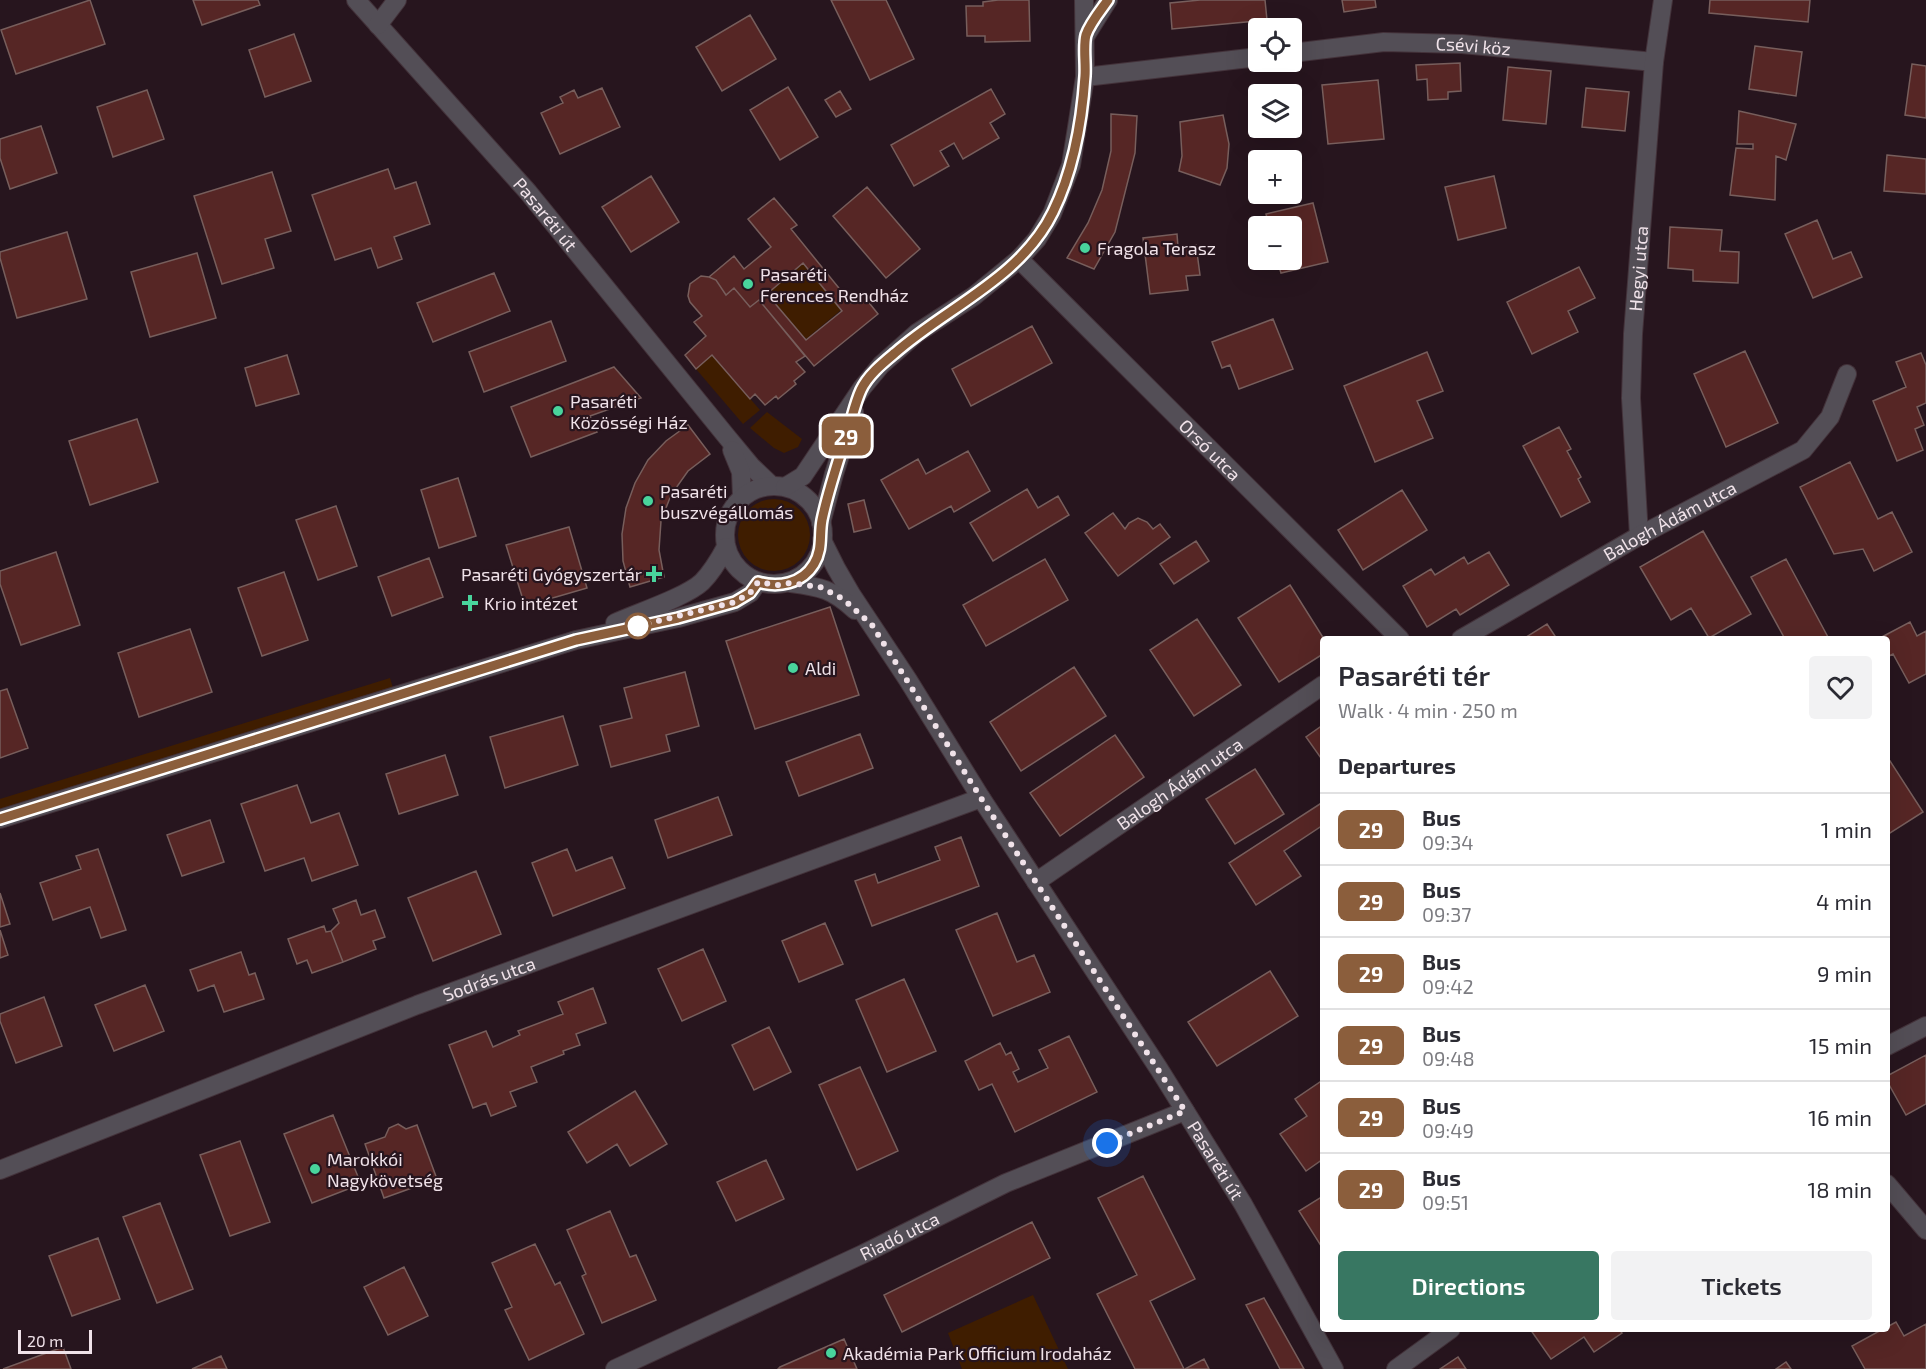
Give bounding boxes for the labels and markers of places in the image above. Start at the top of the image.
place label: Fragola Terasz [1097,237,1216,259]
marker: Fragola Terasz [1078,241,1092,255]
place label: Pasaréti Ferences Rendház [760,263,909,306]
marker: Pasaréti Ferences Rendház [741,277,755,291]
place label: Pasaréti Közösségi Ház [570,390,688,433]
marker: Pasaréti Közösségi Ház [551,404,565,418]
place label: Pasaréti buszvégállomás [660,480,794,523]
marker: Pasaréti buszvégállomás [641,494,655,508]
place label: Pasaréti Gyógyszertár [461,563,642,585]
marker: Pasaréti Gyógyszertár [647,567,661,581]
place label: Krio intézet [484,592,578,614]
marker: Krio intézet [461,594,479,612]
unlabelled marker [625,613,651,639]
place label: Aldi [805,657,836,679]
marker: Aldi [786,661,800,675]
place label: Marokkói Nagykövetség [327,1148,443,1191]
marker: Marokkói Nagykövetség [308,1162,322,1176]
place label: Akadémia Park Officium Irodaház [843,1342,1112,1364]
marker: Akadémia Park Officium Irodaház [824,1346,838,1360]

